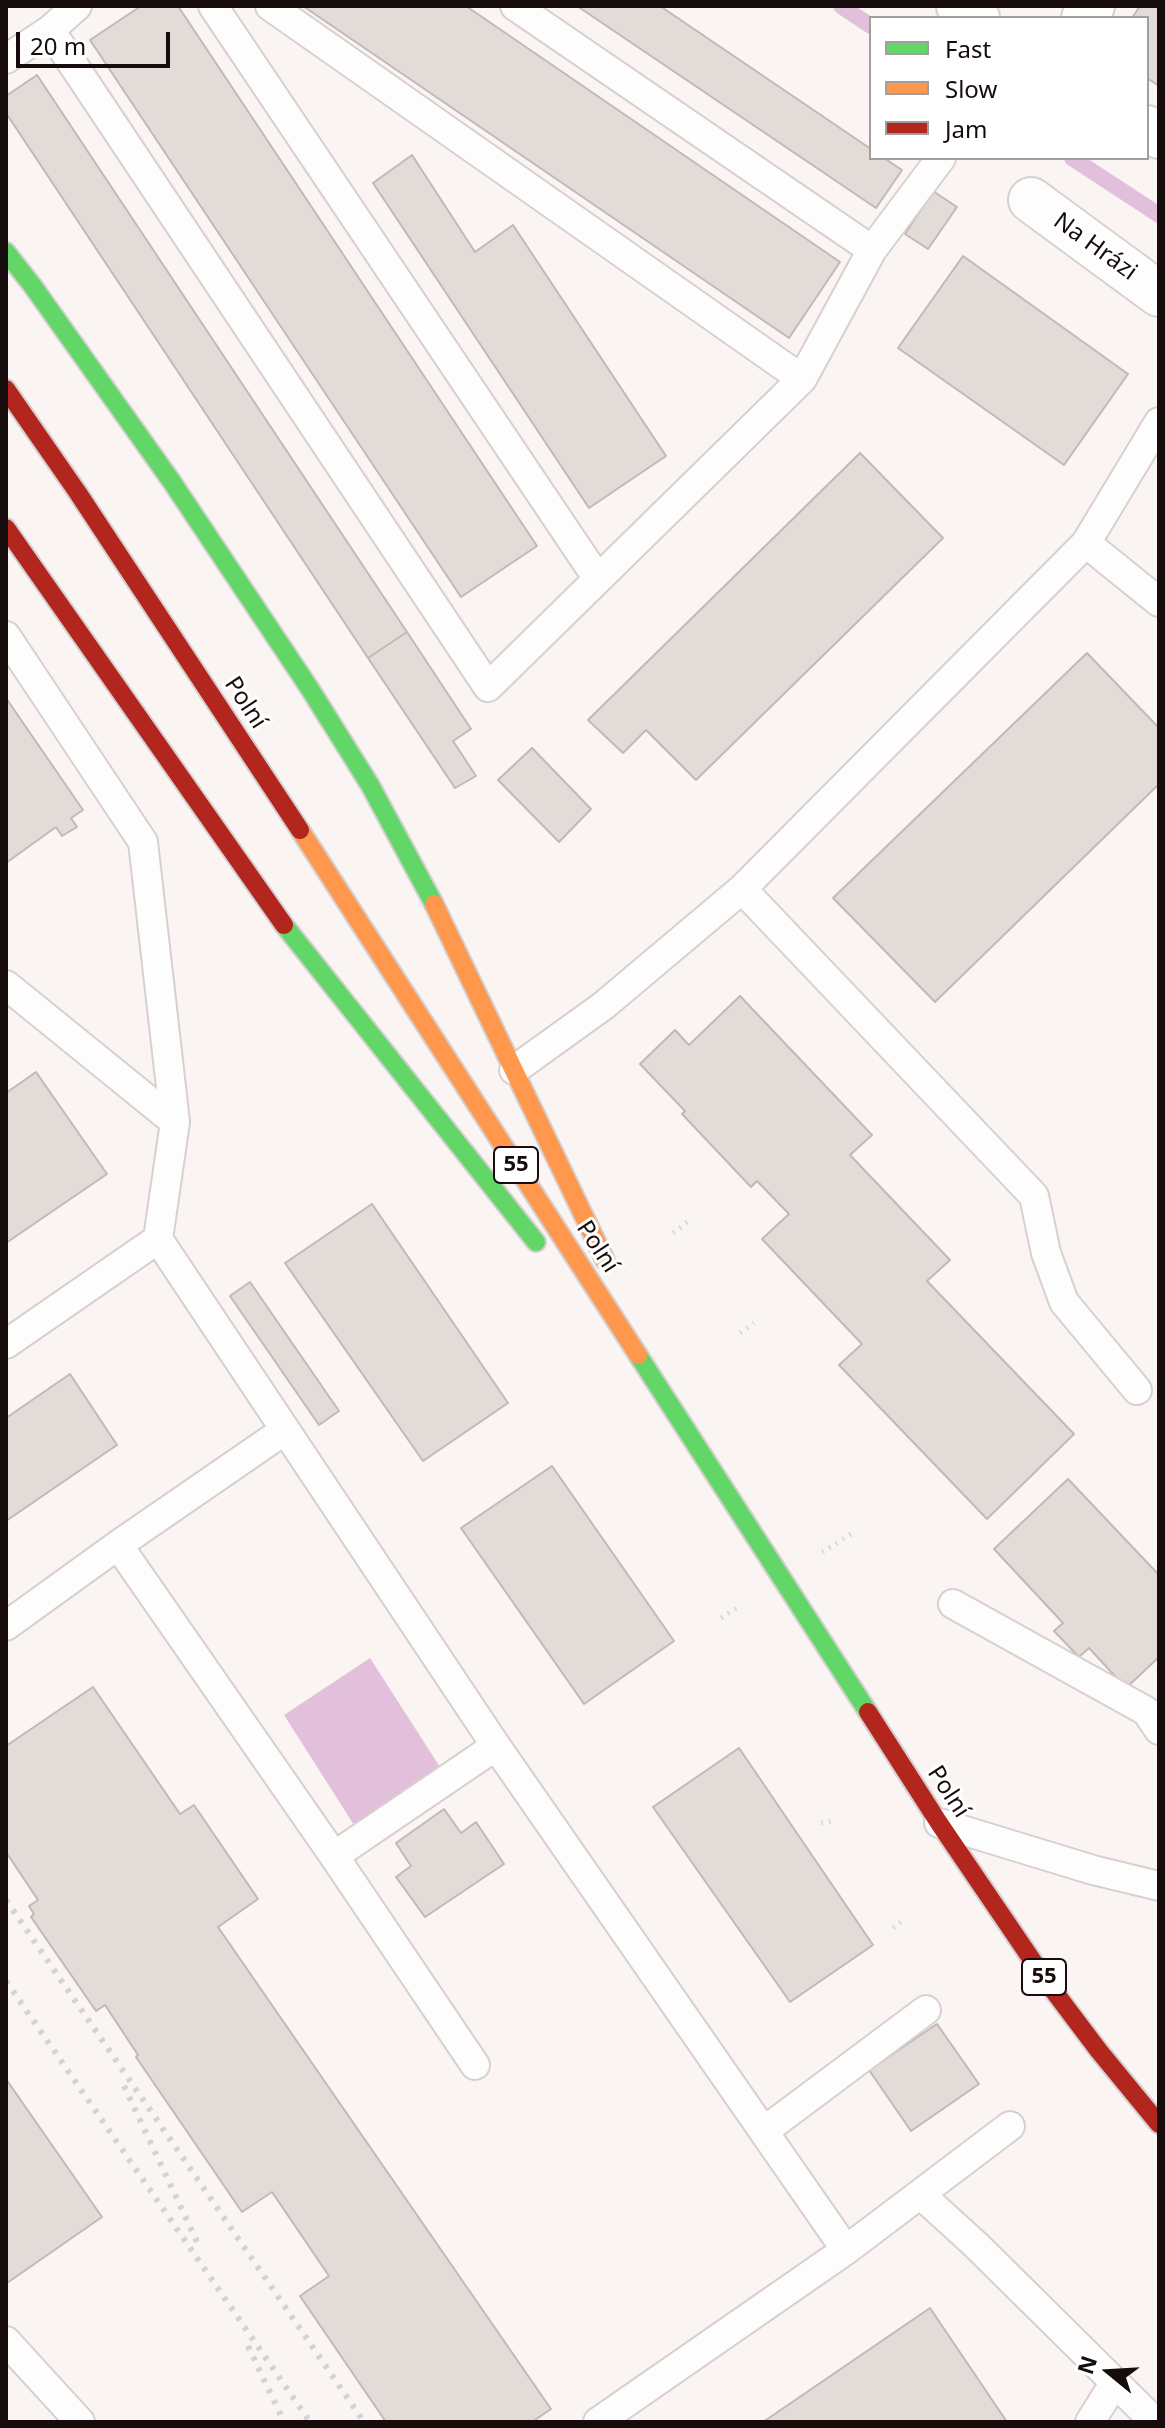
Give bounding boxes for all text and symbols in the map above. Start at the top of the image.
scale bar [20,16,174,66]
legend [869,16,1149,160]
text: 20 m [30,29,86,62]
text: Fast [945,32,991,65]
text: Slow [945,72,997,105]
text: Jam [945,112,987,145]
street label: Na Hrázi [1048,207,1142,287]
street label: Polní [218,672,272,734]
road number: 55 [494,1147,538,1183]
street label: Polní [570,1216,624,1278]
street label: Polní [921,1761,975,1823]
road number: 55 [1022,1959,1066,1995]
north arrow [1069,2332,1149,2412]
text: N [1069,2351,1103,2378]

